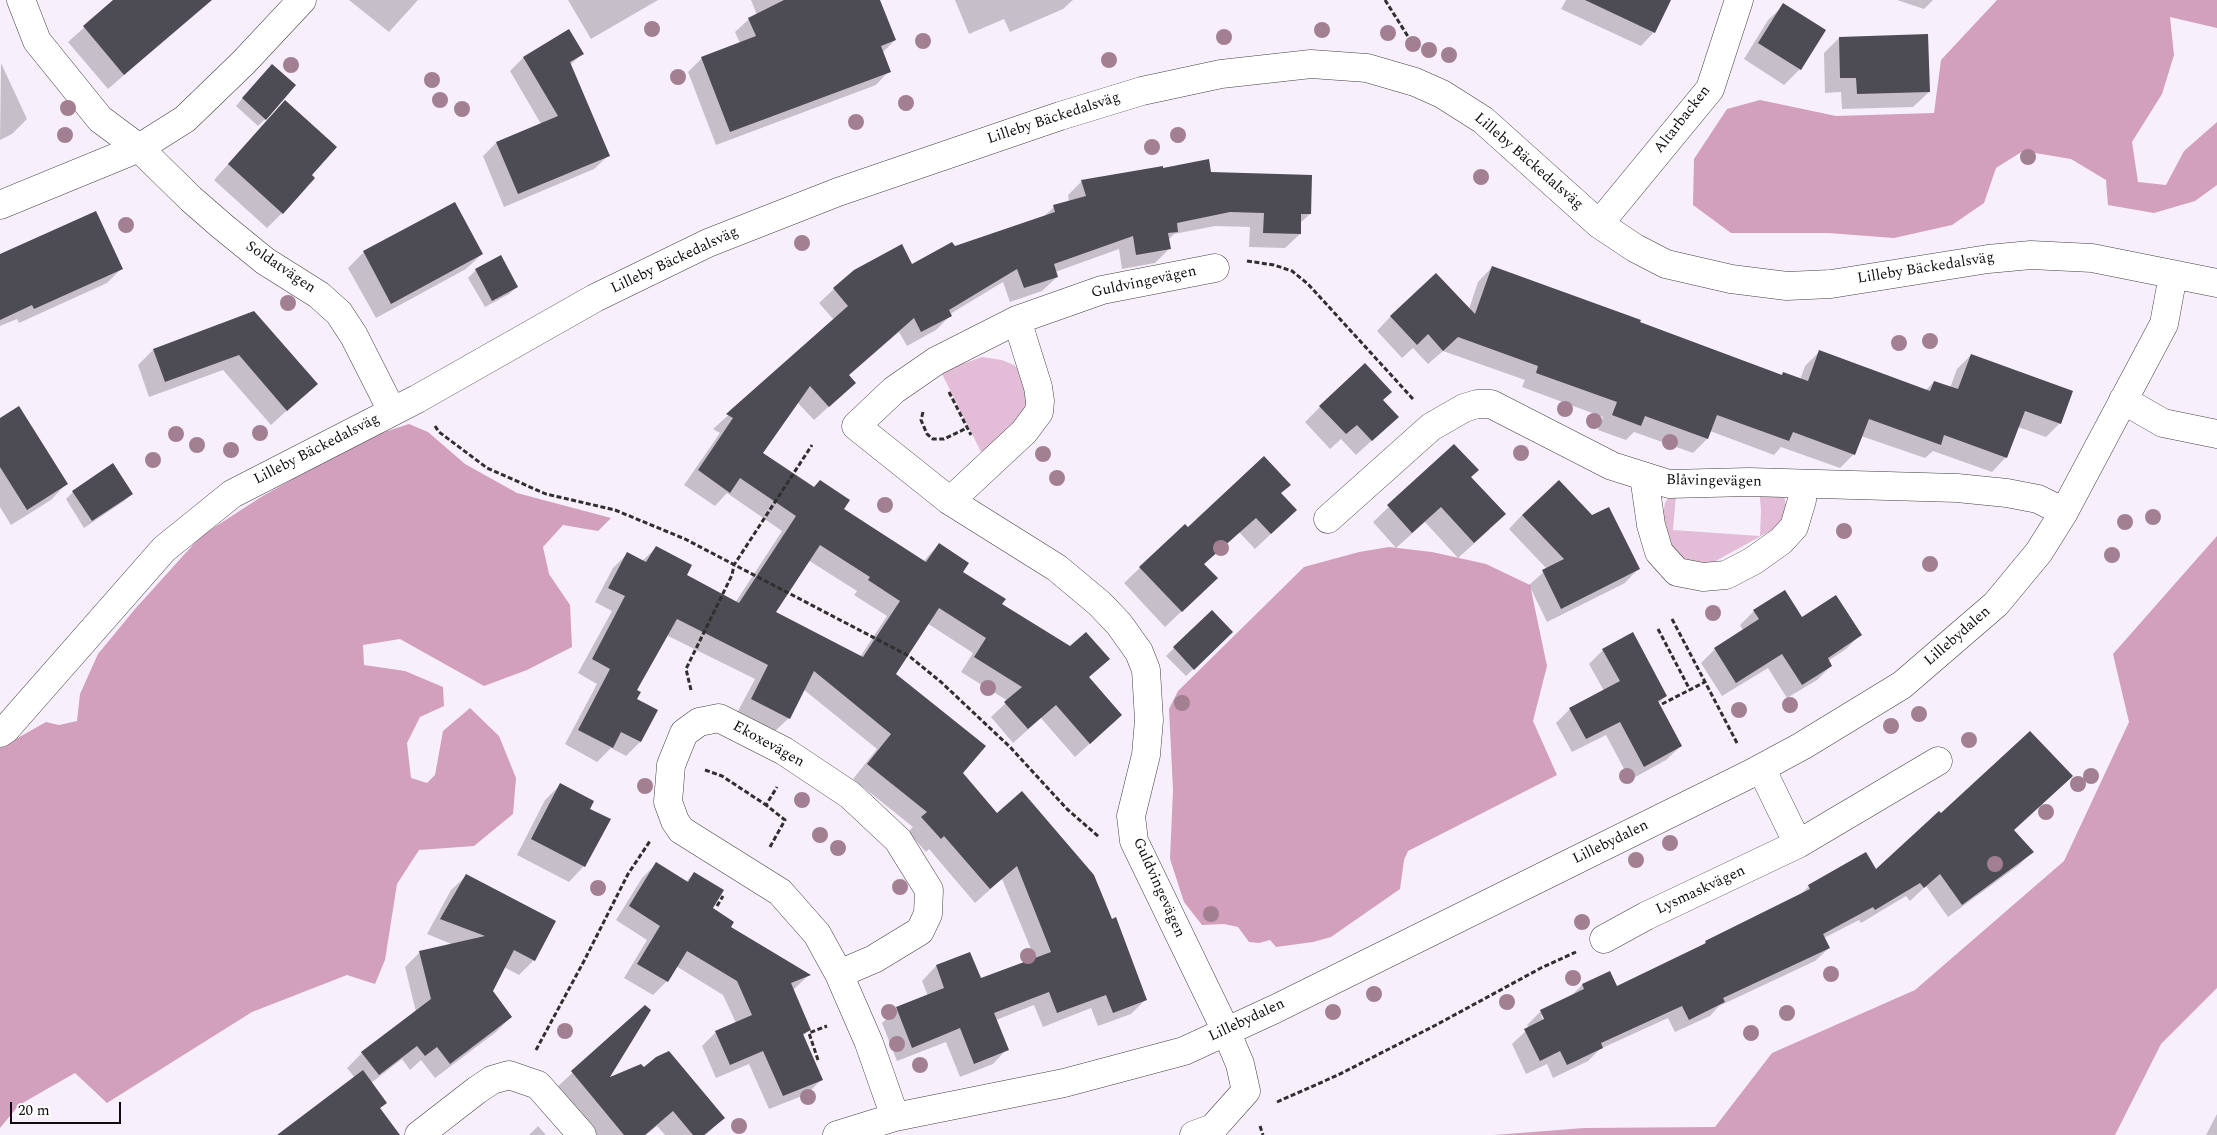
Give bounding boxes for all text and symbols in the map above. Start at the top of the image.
street label: Altarbacken [1651,82,1715,158]
street label: Lilleby Bäckedalsväg [985,89,1123,149]
street label: Lilleby Bäckedalsväg [1470,110,1586,214]
street label: Lilleby Bäckedalsväg [608,224,742,298]
street label: Soldatvägen [242,238,318,298]
street label: Lilleby Bäckedalsväg [1856,249,1996,289]
street label: Guldvingevägen [1090,263,1198,303]
street label: Lilleby Bäckedalsväg [251,411,383,489]
street label: Blåvingevägen [1666,472,1762,492]
street label: Lillebydalen [1921,603,1995,671]
street label: Ekoxevägen [729,718,807,772]
street label: Lillebydalen [1570,817,1652,869]
street label: Guldvingevägen [1128,835,1188,941]
street label: Lysmaskvägen [1653,862,1749,920]
street label: Lillebydalen [1206,996,1288,1046]
scale bar [12,1092,124,1124]
text: 20 m [18,1099,50,1122]

